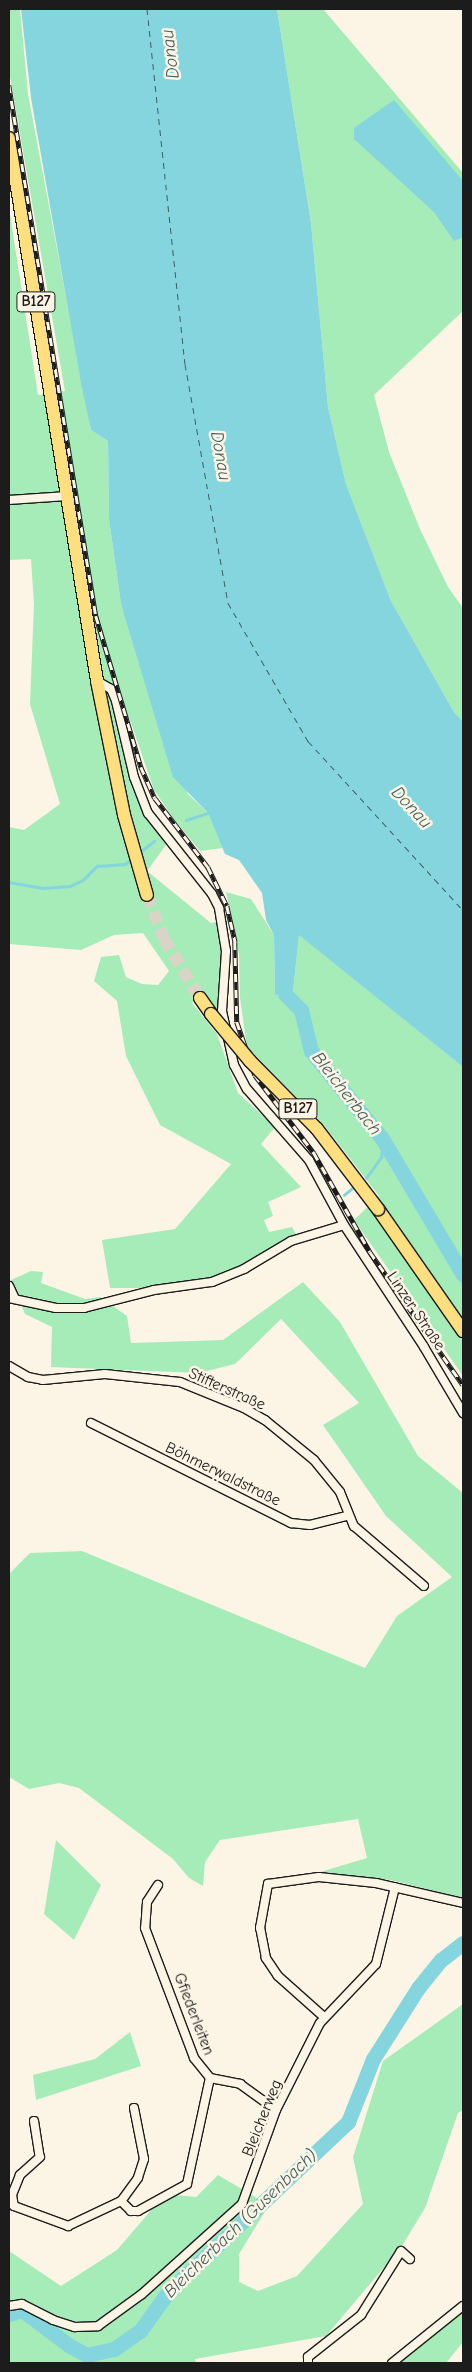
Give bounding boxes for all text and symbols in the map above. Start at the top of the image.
water label: Donau [157,28,185,80]
road number: B127 [16,290,56,314]
water label: Donau [205,430,235,482]
water label: Donau [386,783,436,833]
water label: Bleicherbach [307,1048,385,1140]
road number: B127 [278,1096,318,1122]
street label: Linzer Straße [383,1268,449,1354]
street label: Stifterstraße [186,1364,268,1414]
street label: Böhmerwaldstraße [162,1438,284,1510]
street label: Gfiederleiten [170,1970,218,2058]
street label: Bleicherweg [238,2077,286,2159]
water label: Bleicherbach (Gusenbach) [160,2145,322,2303]

